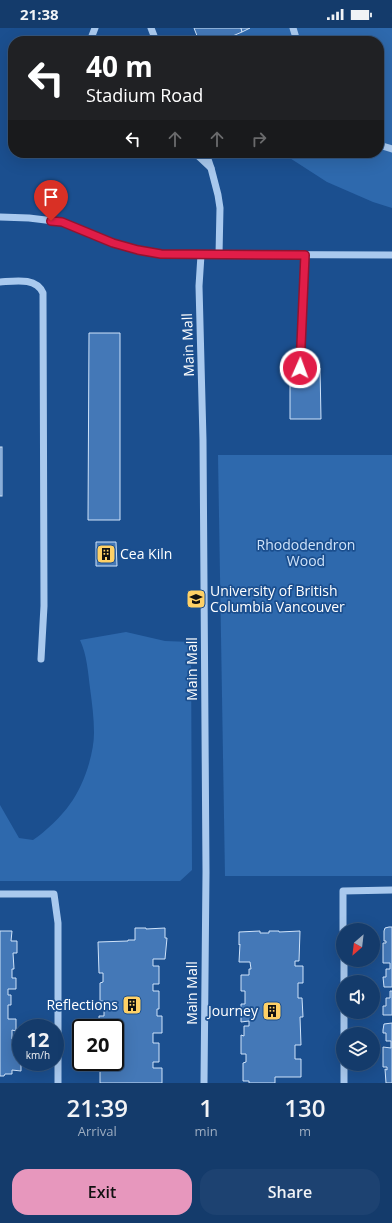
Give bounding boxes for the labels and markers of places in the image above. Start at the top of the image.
pin [34,180,68,221]
building icon: Cea Kiln [95,543,117,565]
place label: Cea Kiln [120,544,172,563]
place label: University of British Columbia Vancouver [210,581,345,616]
school or university icon: University of British Columbia Vancouver [185,588,207,610]
building icon: Reflections [121,994,143,1016]
place label: Reflections [46,995,118,1014]
building icon: Journey [261,1000,283,1022]
place label: Journey [206,1001,259,1020]

